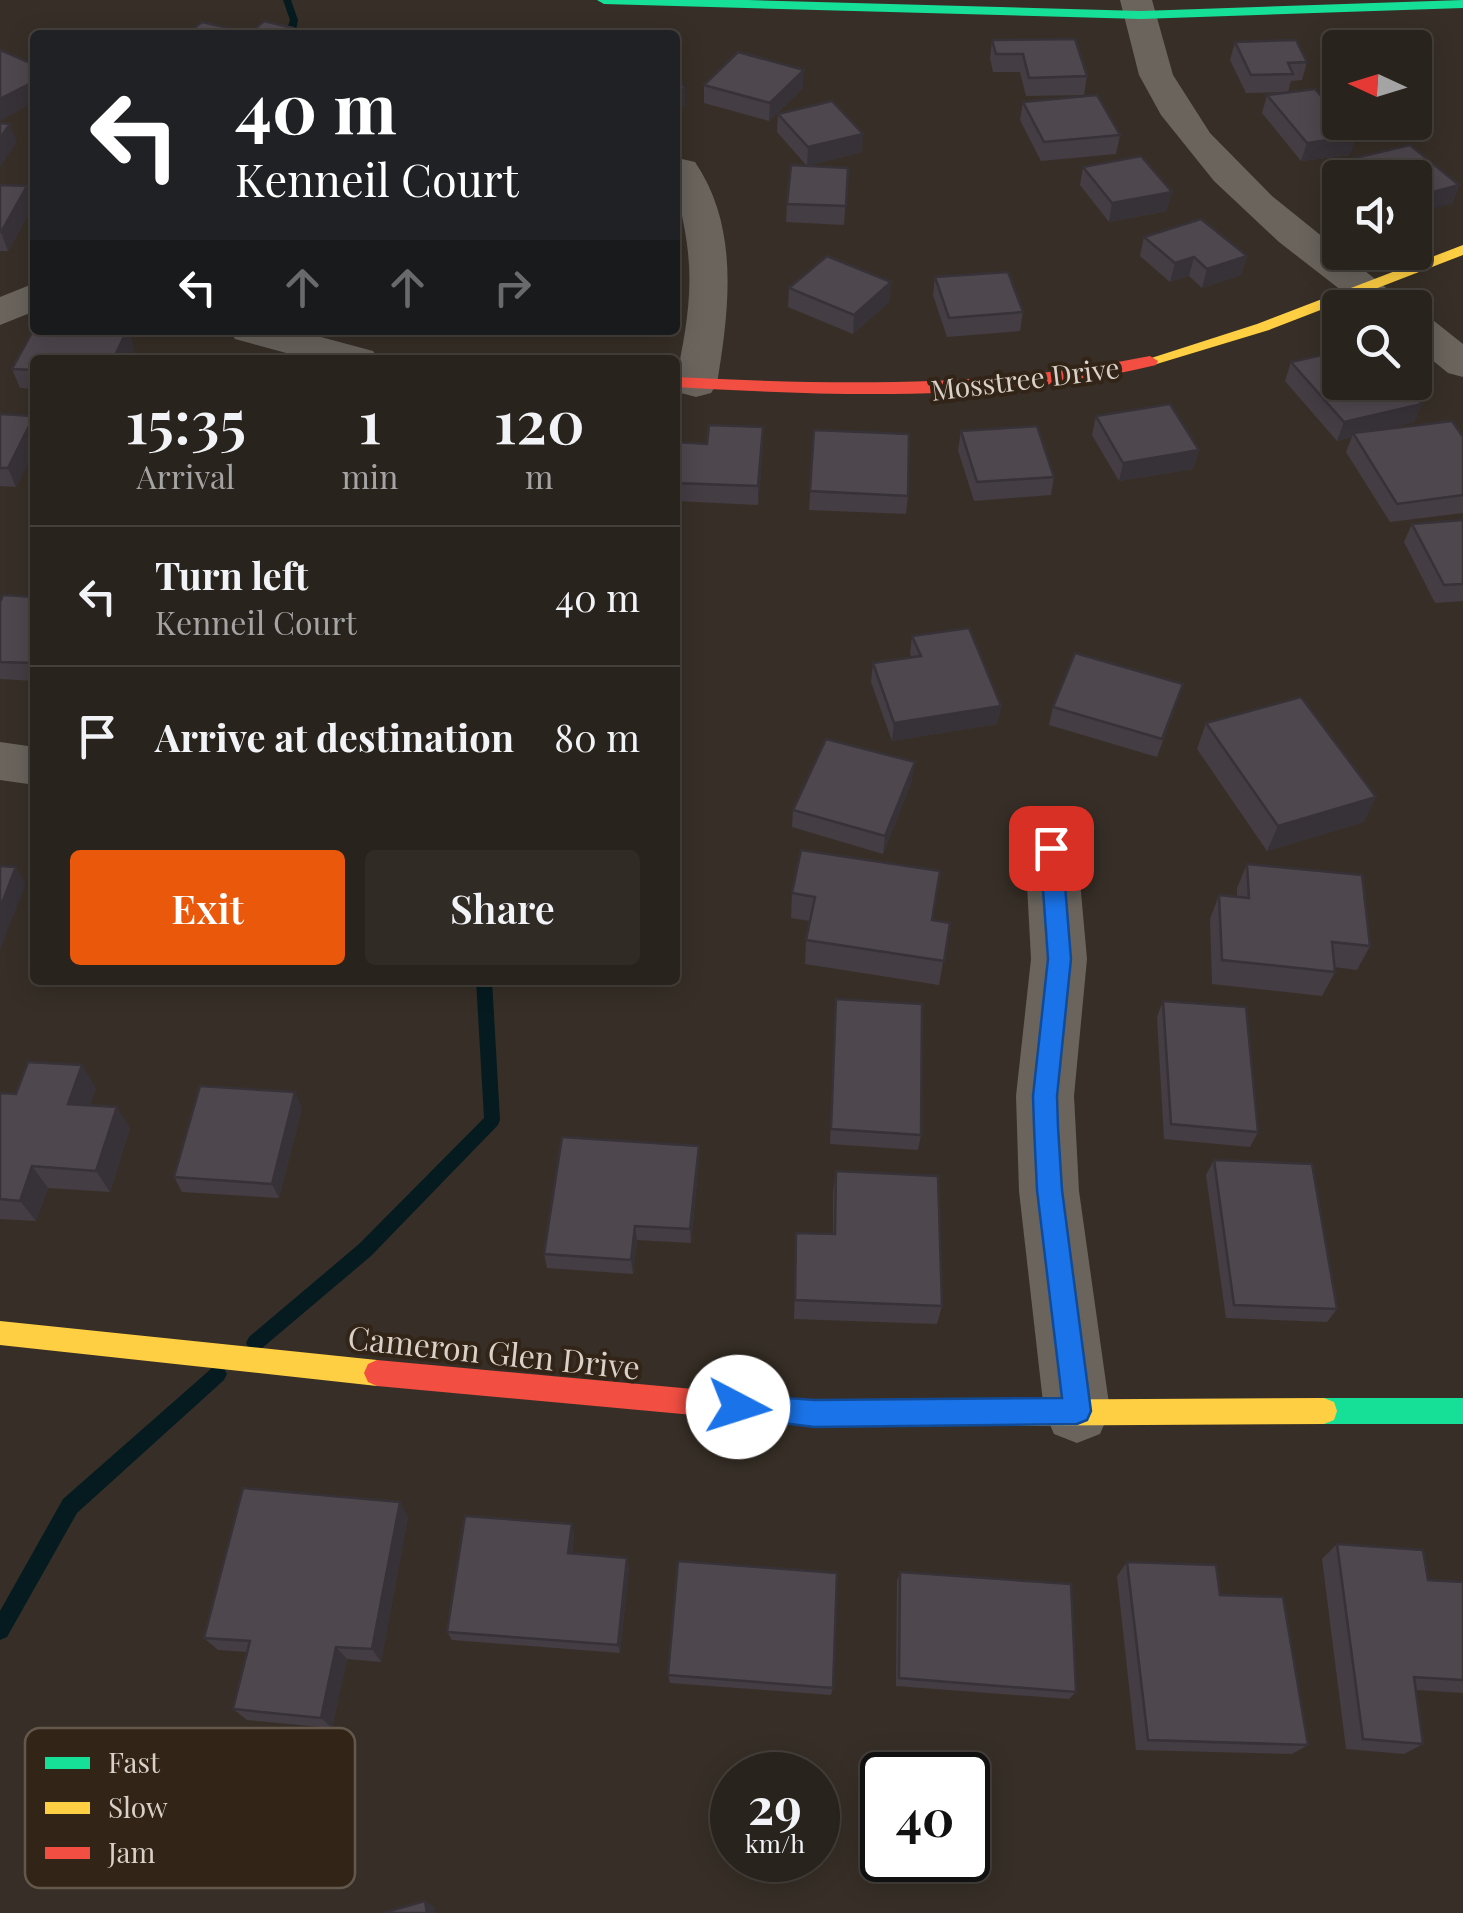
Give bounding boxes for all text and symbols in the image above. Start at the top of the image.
north arrow [1322,30,1432,140]
map controls [1322,30,1432,400]
text: 40 m [235,58,397,152]
icon: left [70,70,200,200]
text: Kenneil Court [235,148,519,208]
button: sound [1322,160,1432,270]
icon: left [170,260,225,315]
icon: ahead [275,260,330,315]
icon: ahead [380,260,435,315]
icon: right [485,260,540,315]
button: search [1322,290,1432,400]
street label: Mosstree Drive [929,348,1121,408]
text: 15:35 [125,379,246,459]
text: 1 [359,379,381,459]
text: 120 [494,379,585,459]
text: Arrival [136,454,235,497]
text: min [341,454,398,497]
text: m [525,454,553,497]
text: Turn left [155,549,308,600]
icon: left [70,569,125,624]
text: 40 m [555,571,640,622]
text: Kenneil Court [155,600,357,643]
icon: arrive [70,709,125,764]
text: Arrive at destination [155,711,514,762]
text: 80 m [554,711,640,762]
pin [1009,806,1094,891]
icon: arrive [1024,821,1079,876]
button: Exit [70,850,345,965]
button: Share [365,850,640,965]
street label: Cameron Glen Drive [346,1314,642,1388]
position arrow [686,1355,790,1459]
legend [25,1728,355,1888]
text: Fast [108,1743,161,1780]
speed limit sign: 40 [860,1752,990,1882]
text: 29 [748,1771,802,1838]
text: Slow [108,1788,168,1825]
text: km/h [745,1826,805,1859]
text: Jam [107,1833,155,1870]

